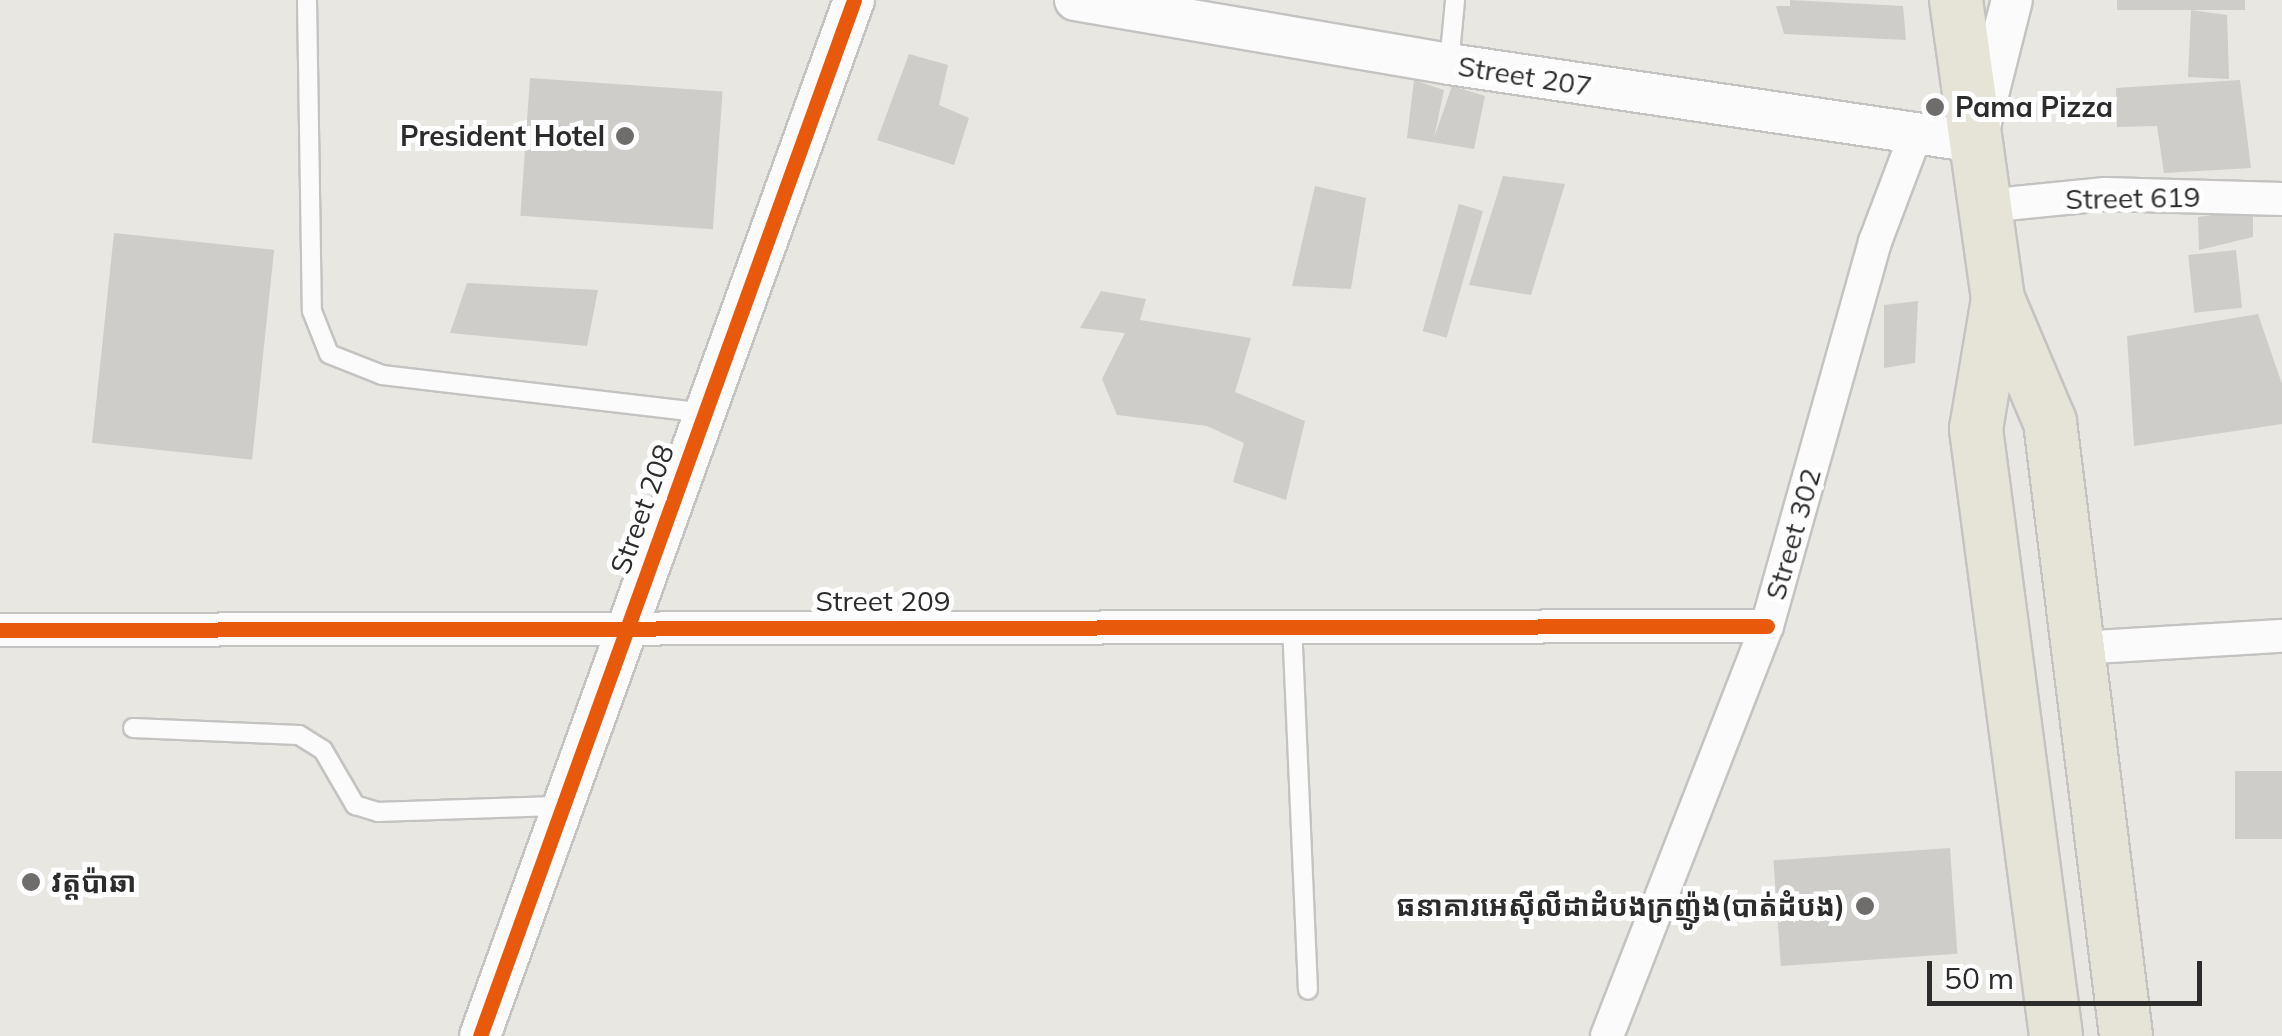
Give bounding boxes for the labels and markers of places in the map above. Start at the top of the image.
place label: Pama Pizza [1955,90,2113,124]
marker: Pama Pizza [1924,96,1946,118]
place label: President Hotel [400,119,605,153]
marker: President Hotel [614,125,636,147]
place label: វត្តប៉ាឆា [51,865,136,899]
marker: វត្តប៉ាឆា [20,871,42,893]
place label: ធនាគារអេស៊ីលីដាដំបងក្រញ៉ូង(បាត់ដំបង) [1396,889,1845,923]
marker: ធនាគារអេស៊ីលីដាដំបងក្រញ៉ូង(បាត់ដំបង) [1854,895,1876,917]

